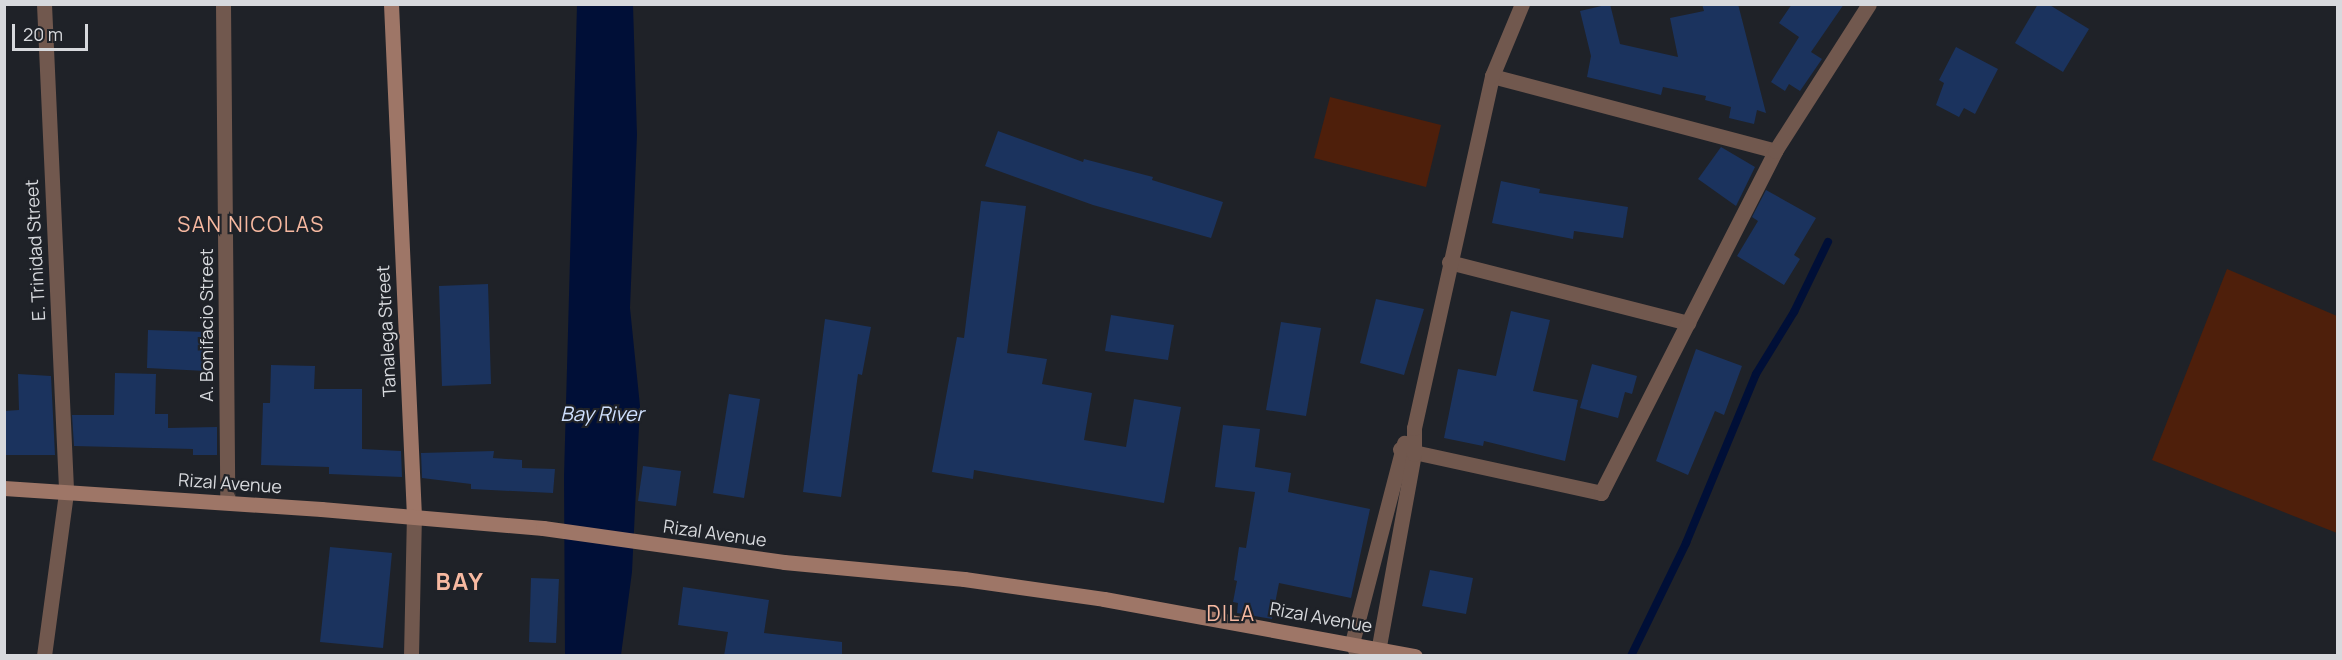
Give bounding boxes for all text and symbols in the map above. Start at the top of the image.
scale bar [15,12,92,50]
text: 20 m [23,22,63,46]
street label: E. Trinidad Street [21,179,49,321]
district label: SAN NICOLAS [177,211,325,237]
street label: A. Bonifacio Street [195,248,217,402]
street label: Tanalega Street [372,265,400,397]
water label: Bay River [560,401,644,425]
street label: Rizal Avenue [177,469,283,497]
street label: Rizal Avenue [662,515,768,551]
district label: BAY [436,567,484,595]
street label: Rizal Avenue [1268,597,1374,637]
district label: DILA [1206,600,1256,626]

